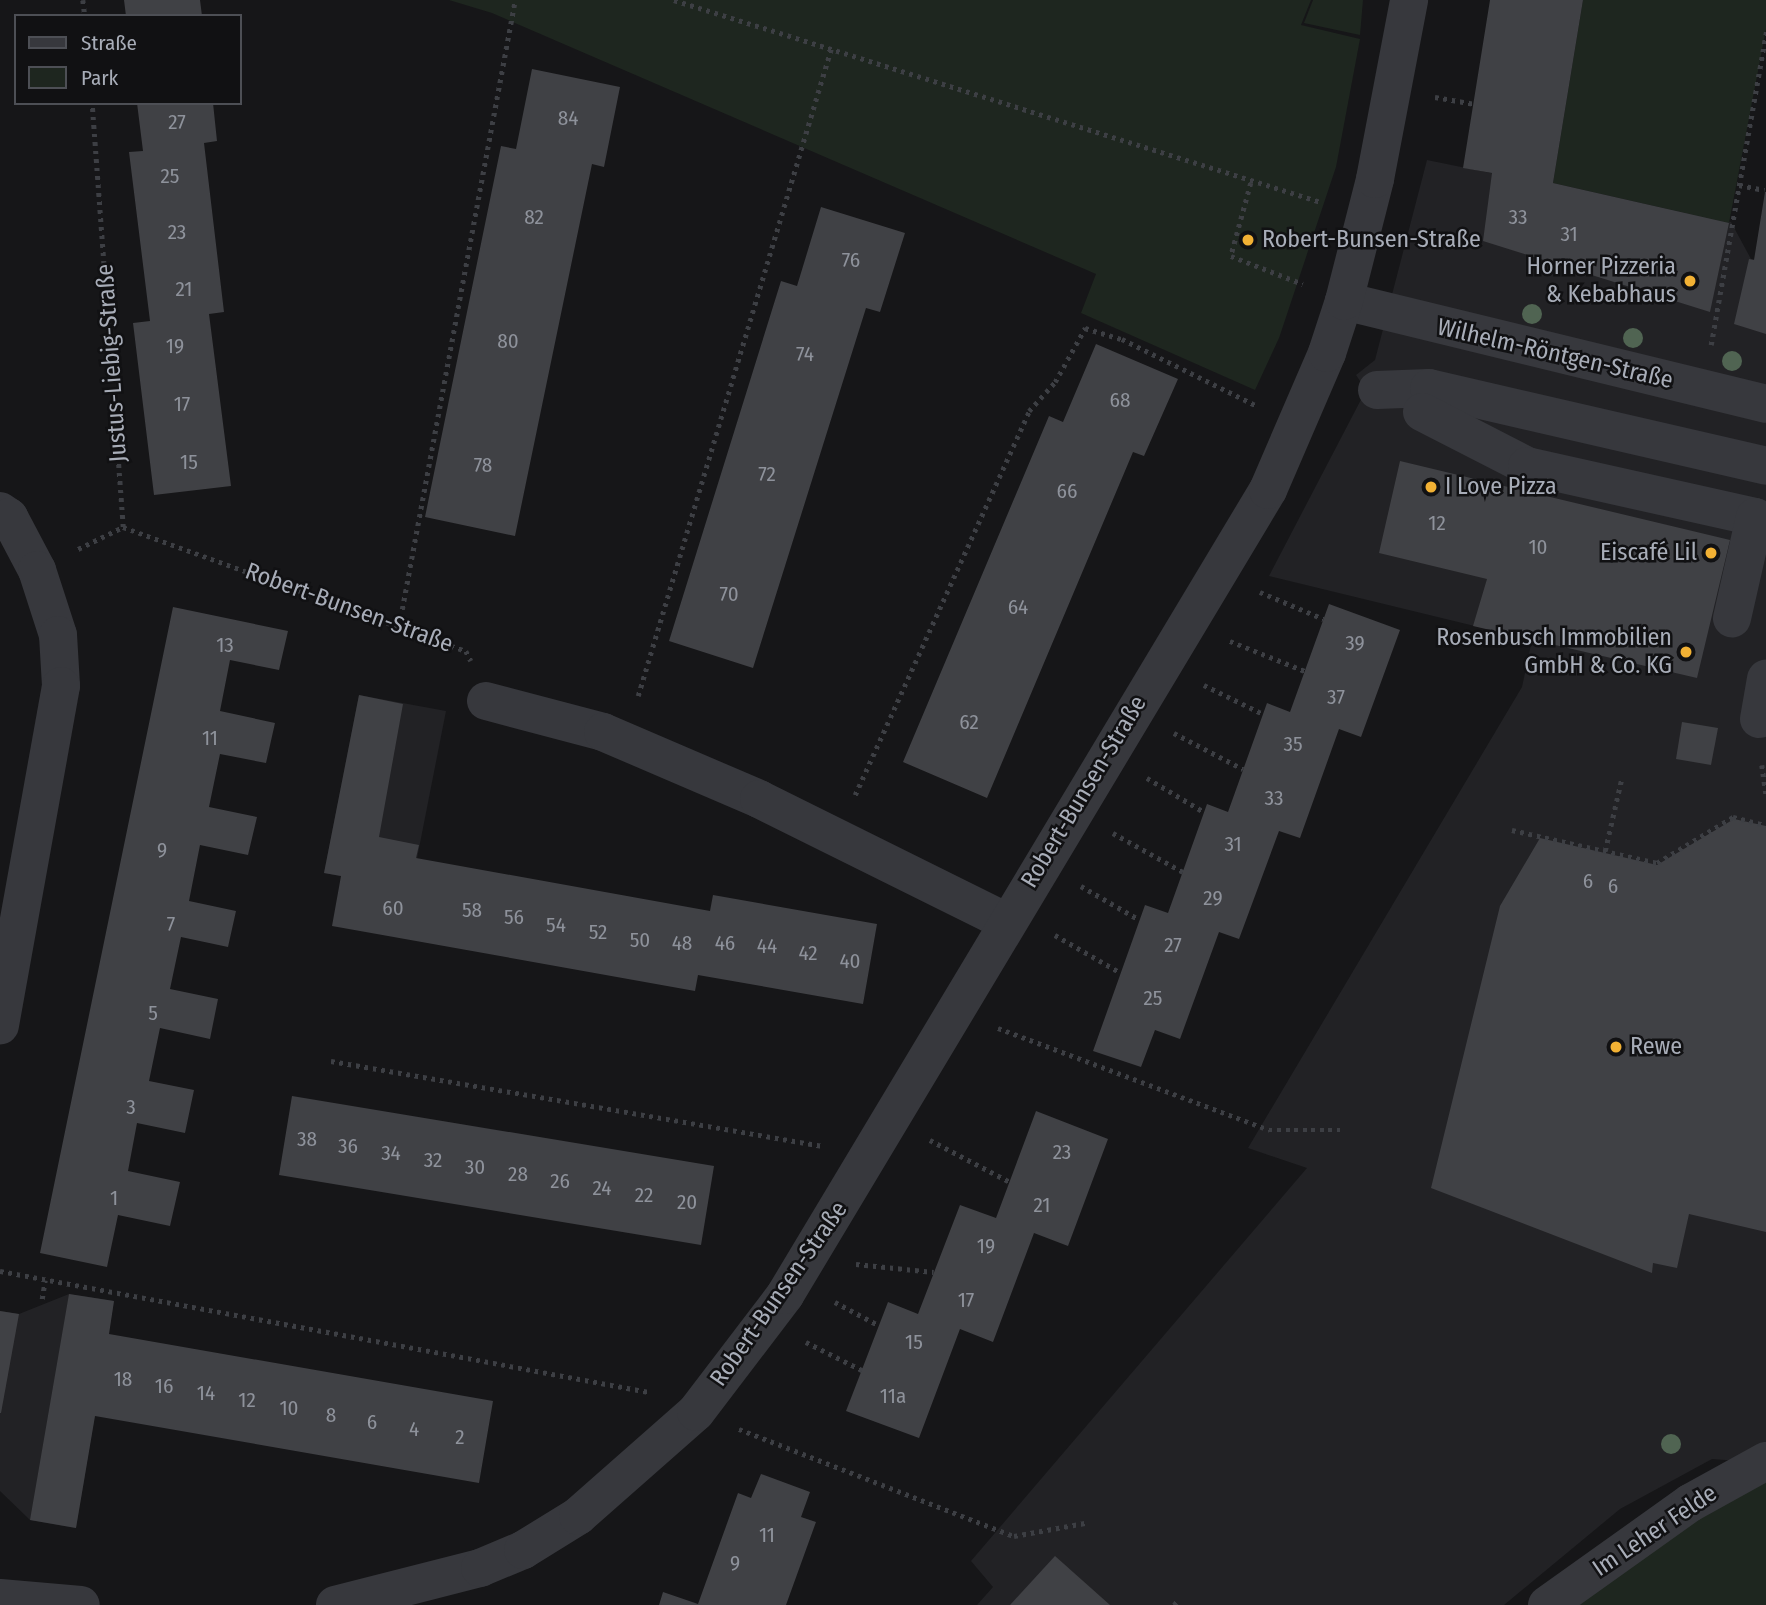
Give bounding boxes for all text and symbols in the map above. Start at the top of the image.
legend [14,14,242,105]
text: Straße [81,30,137,56]
text: Park [81,65,118,91]
house number: 84 [558,105,578,131]
house number: 27 [168,109,186,135]
house number: 25 [161,163,179,189]
house number: 82 [524,204,544,230]
house number: 33 [1509,204,1527,230]
house number: 23 [168,219,186,245]
house number: 31 [1560,221,1578,247]
place label: Robert-Bunsen-Straße [1262,226,1481,254]
marker: Robert-Bunsen-Straße [1240,232,1256,248]
house number: 76 [842,247,860,273]
place label: Horner Pizzeria & Kebabhaus [1527,253,1676,309]
street label: Justus-Liebig-Straße [91,263,133,463]
marker: Horner Pizzeria & Kebabhaus [1682,273,1698,289]
house number: 21 [176,276,192,302]
street label: Wilhelm-Röntgen-Straße [1434,313,1676,395]
house number: 80 [497,328,519,354]
house number: 19 [166,333,184,359]
house number: 74 [796,341,814,367]
house number: 68 [1110,387,1130,413]
house number: 17 [174,391,190,417]
house number: 15 [180,449,198,475]
house number: 78 [474,452,492,478]
house number: 72 [758,461,776,487]
place label: I Love Pizza [1445,473,1557,501]
house number: 66 [1057,478,1077,504]
marker: I Love Pizza [1423,479,1439,495]
house number: 12 [1428,510,1446,536]
house number: 10 [1528,534,1548,560]
place label: Eiscafé Lil [1600,539,1697,567]
marker: Eiscafé Lil [1703,545,1719,561]
street label: Robert-Bunsen-Straße [241,557,457,659]
house number: 70 [719,581,739,607]
house number: 64 [1008,594,1028,620]
place label: Rosenbusch Immobilien GmbH & Co. KG [1436,624,1672,680]
house number: 39 [1345,630,1365,656]
house number: 13 [216,632,234,658]
marker: Rosenbusch Immobilien GmbH & Co. KG [1678,644,1694,660]
house number: 37 [1327,684,1345,710]
street label: Robert-Bunsen-Straße [1015,691,1153,893]
house number: 62 [959,709,979,735]
house number: 11 [202,725,218,751]
house number: 35 [1283,731,1303,757]
house number: 33 [1265,785,1283,811]
house number: 31 [1224,831,1242,857]
house number: 9 [157,837,167,863]
house number: 6 [1583,868,1593,894]
house number: 6 [1608,873,1618,899]
house number: 29 [1203,885,1223,911]
house number: 60 [382,895,404,921]
house number: 58 [462,897,482,923]
house number: 56 [504,904,524,930]
house number: 7 [167,911,175,937]
house number: 54 [546,912,566,938]
house number: 52 [589,919,607,945]
house number: 50 [630,927,650,953]
house number: 48 [672,930,692,956]
house number: 46 [715,930,735,956]
house number: 27 [1164,932,1182,958]
house number: 44 [757,933,777,959]
house number: 42 [798,940,818,966]
house number: 40 [839,948,861,974]
house number: 25 [1144,985,1162,1011]
house number: 5 [148,1000,158,1026]
place label: Rewe [1630,1033,1682,1061]
marker: Rewe [1608,1039,1624,1055]
house number: 3 [126,1094,136,1120]
house number: 38 [297,1126,317,1152]
house number: 36 [338,1133,358,1159]
house number: 23 [1053,1139,1071,1165]
house number: 34 [381,1140,401,1166]
house number: 32 [424,1147,442,1173]
house number: 30 [465,1154,485,1180]
house number: 28 [508,1161,528,1187]
house number: 26 [550,1168,570,1194]
house number: 24 [592,1175,612,1201]
house number: 22 [635,1182,653,1208]
house number: 1 [110,1185,118,1211]
house number: 20 [677,1189,697,1215]
house number: 21 [1034,1192,1050,1218]
street label: Robert-Bunsen-Straße [704,1196,854,1392]
house number: 19 [977,1233,995,1259]
house number: 17 [958,1287,974,1313]
house number: 15 [905,1329,923,1355]
house number: 18 [114,1366,132,1392]
house number: 16 [155,1373,173,1399]
house number: 14 [197,1380,215,1406]
house number: 11a [880,1383,906,1409]
house number: 12 [238,1387,256,1413]
house number: 10 [279,1395,299,1421]
house number: 8 [326,1402,336,1428]
house number: 6 [367,1409,377,1435]
house number: 4 [409,1416,419,1442]
house number: 2 [455,1424,465,1450]
street label: Im Leher Felde [1588,1479,1722,1583]
house number: 11 [759,1522,775,1548]
house number: 9 [730,1550,740,1576]

